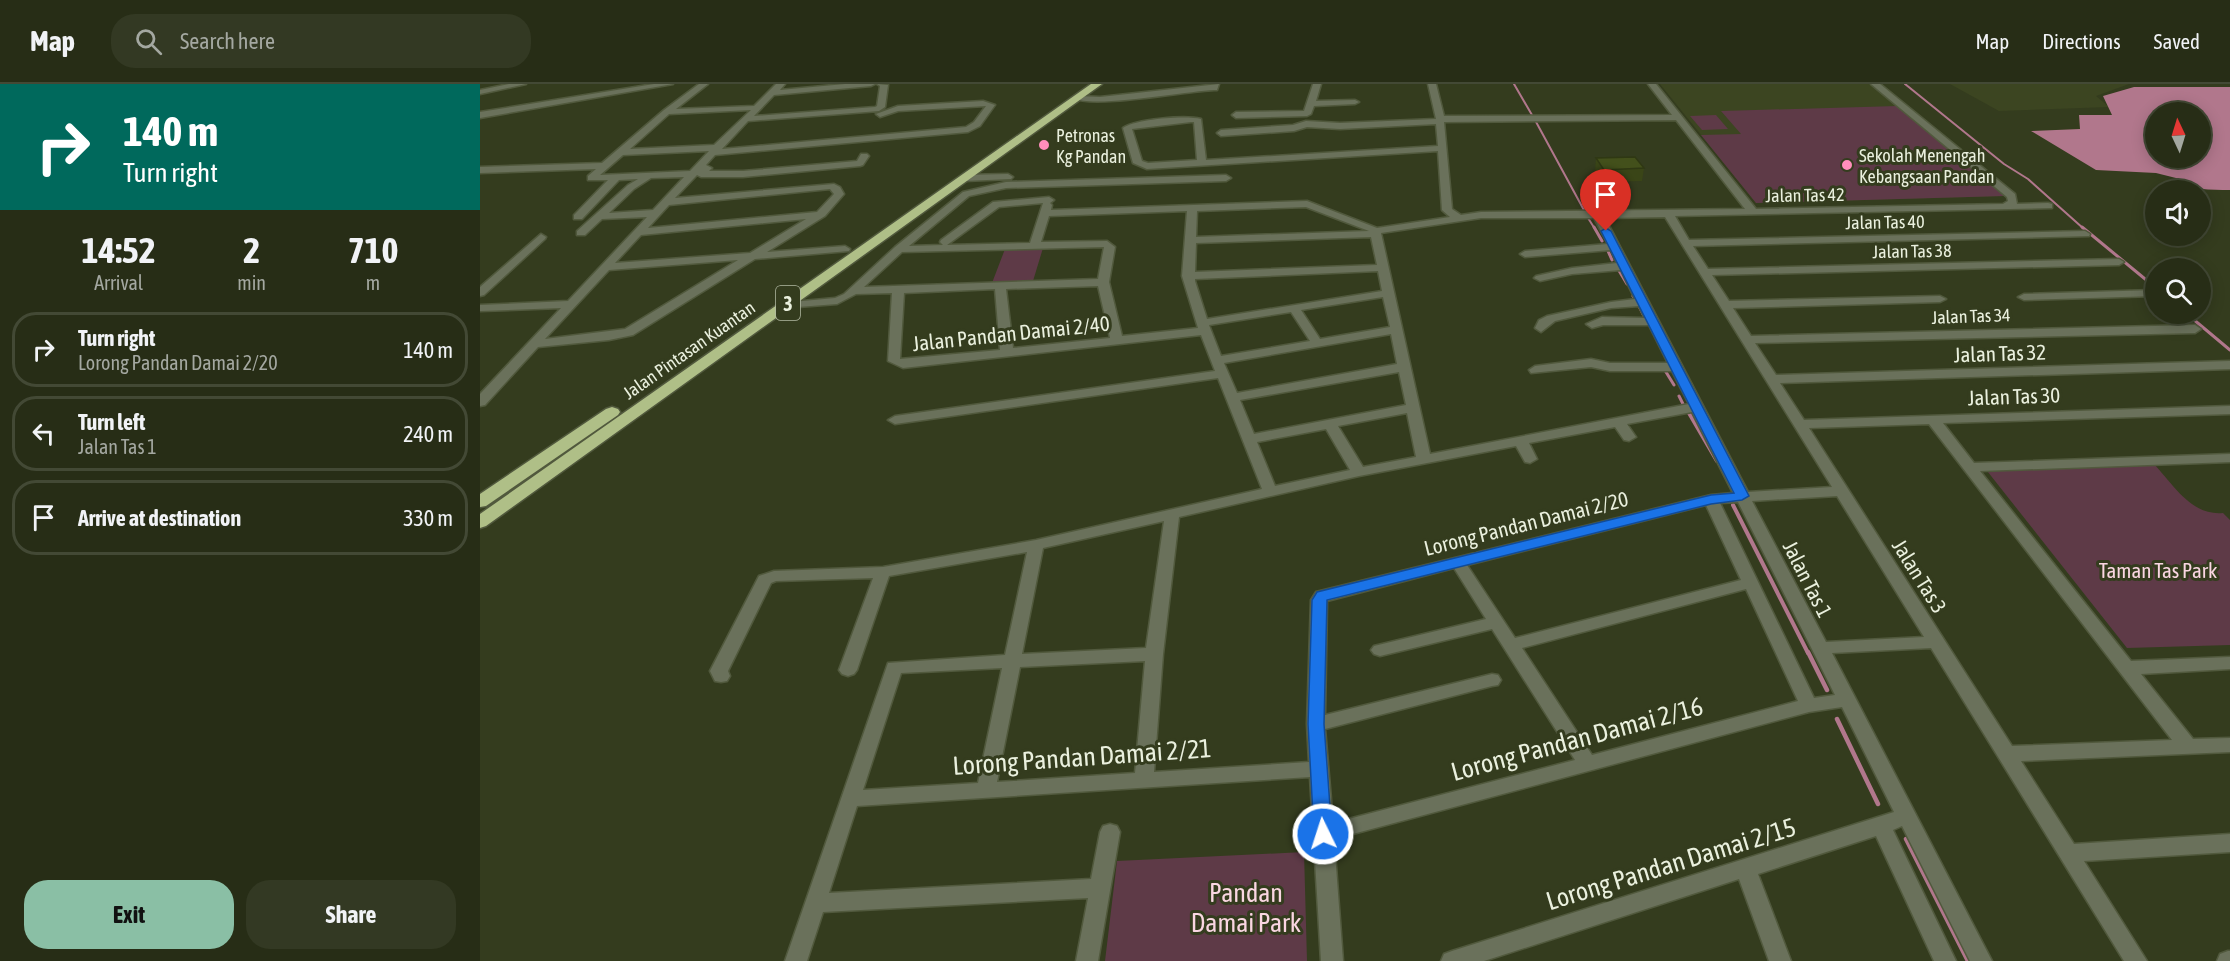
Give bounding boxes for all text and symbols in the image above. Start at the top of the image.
search box [111,14,531,68]
text: Map [30,25,75,57]
icon: search [132,25,165,58]
text: Search here [180,28,275,54]
text: Map [1975,29,2009,53]
text: Directions [2042,29,2121,53]
text: Saved [2154,29,2200,53]
north arrow [2145,102,2211,168]
map controls [2145,102,2211,324]
text: 140 m [123,107,218,155]
icon: right [24,108,102,186]
place label: Petronas Kg Pandan [1056,125,1126,167]
marker: Petronas Kg Pandan [1037,138,1051,152]
place label: Sekolah Menengah Kebangsaan Pandan [1859,145,1995,187]
text: Turn right [123,157,218,188]
marker: Sekolah Menengah Kebangsaan Pandan [1840,158,1854,172]
pin [1580,169,1631,231]
icon: arrive [1589,178,1622,211]
button: sound [2145,180,2211,246]
street label: Jalan Tas 42 [1765,184,1845,206]
street label: Jalan Tas 40 [1845,211,1925,233]
text: 14:52 [82,229,156,271]
text: 2 [243,229,260,271]
text: 710 [348,229,398,271]
street label: Jalan Tas 38 [1872,240,1952,262]
button: search [2145,258,2211,324]
text: Arrival [94,271,143,294]
text: min [237,271,266,294]
text: m [366,271,380,294]
road number: 3 [776,286,800,320]
street label: Jalan Pintasan Kuantan [619,297,759,403]
street label: Jalan Tas 34 [1931,304,2011,328]
street label: Jalan Pandan Damai 2/40 [911,311,1111,355]
text: Turn right [78,325,155,351]
icon: right [27,333,60,366]
text: 140 m [403,337,453,363]
street label: Jalan Tas 32 [1953,339,2047,367]
text: Lorong Pandan Damai 2/20 [78,351,278,374]
street label: Jalan Tas 30 [1967,382,2061,410]
text: Turn left [78,409,145,435]
icon: left [27,417,60,450]
text: 240 m [403,421,453,447]
text: Jalan Tas 1 [78,435,157,458]
street label: Lorong Pandan Damai 2/20 [1421,486,1631,560]
icon: arrive [27,501,60,534]
text: Arrive at destination [78,505,241,531]
text: 330 m [403,505,453,531]
street label: Jalan Tas 3 [1888,535,1952,617]
street label: Jalan Tas 1 [1779,537,1837,621]
park label: Taman Tas Park [2099,558,2217,582]
street label: Lorong Pandan Damai 2/16 [1448,691,1706,787]
street label: Lorong Pandan Damai 2/21 [952,733,1212,781]
position arrow [1291,802,1355,866]
street label: Lorong Pandan Damai 2/15 [1543,812,1799,916]
park label: Pandan Damai Park [1191,878,1301,938]
button: Exit [24,880,234,949]
button: Share [246,880,456,949]

